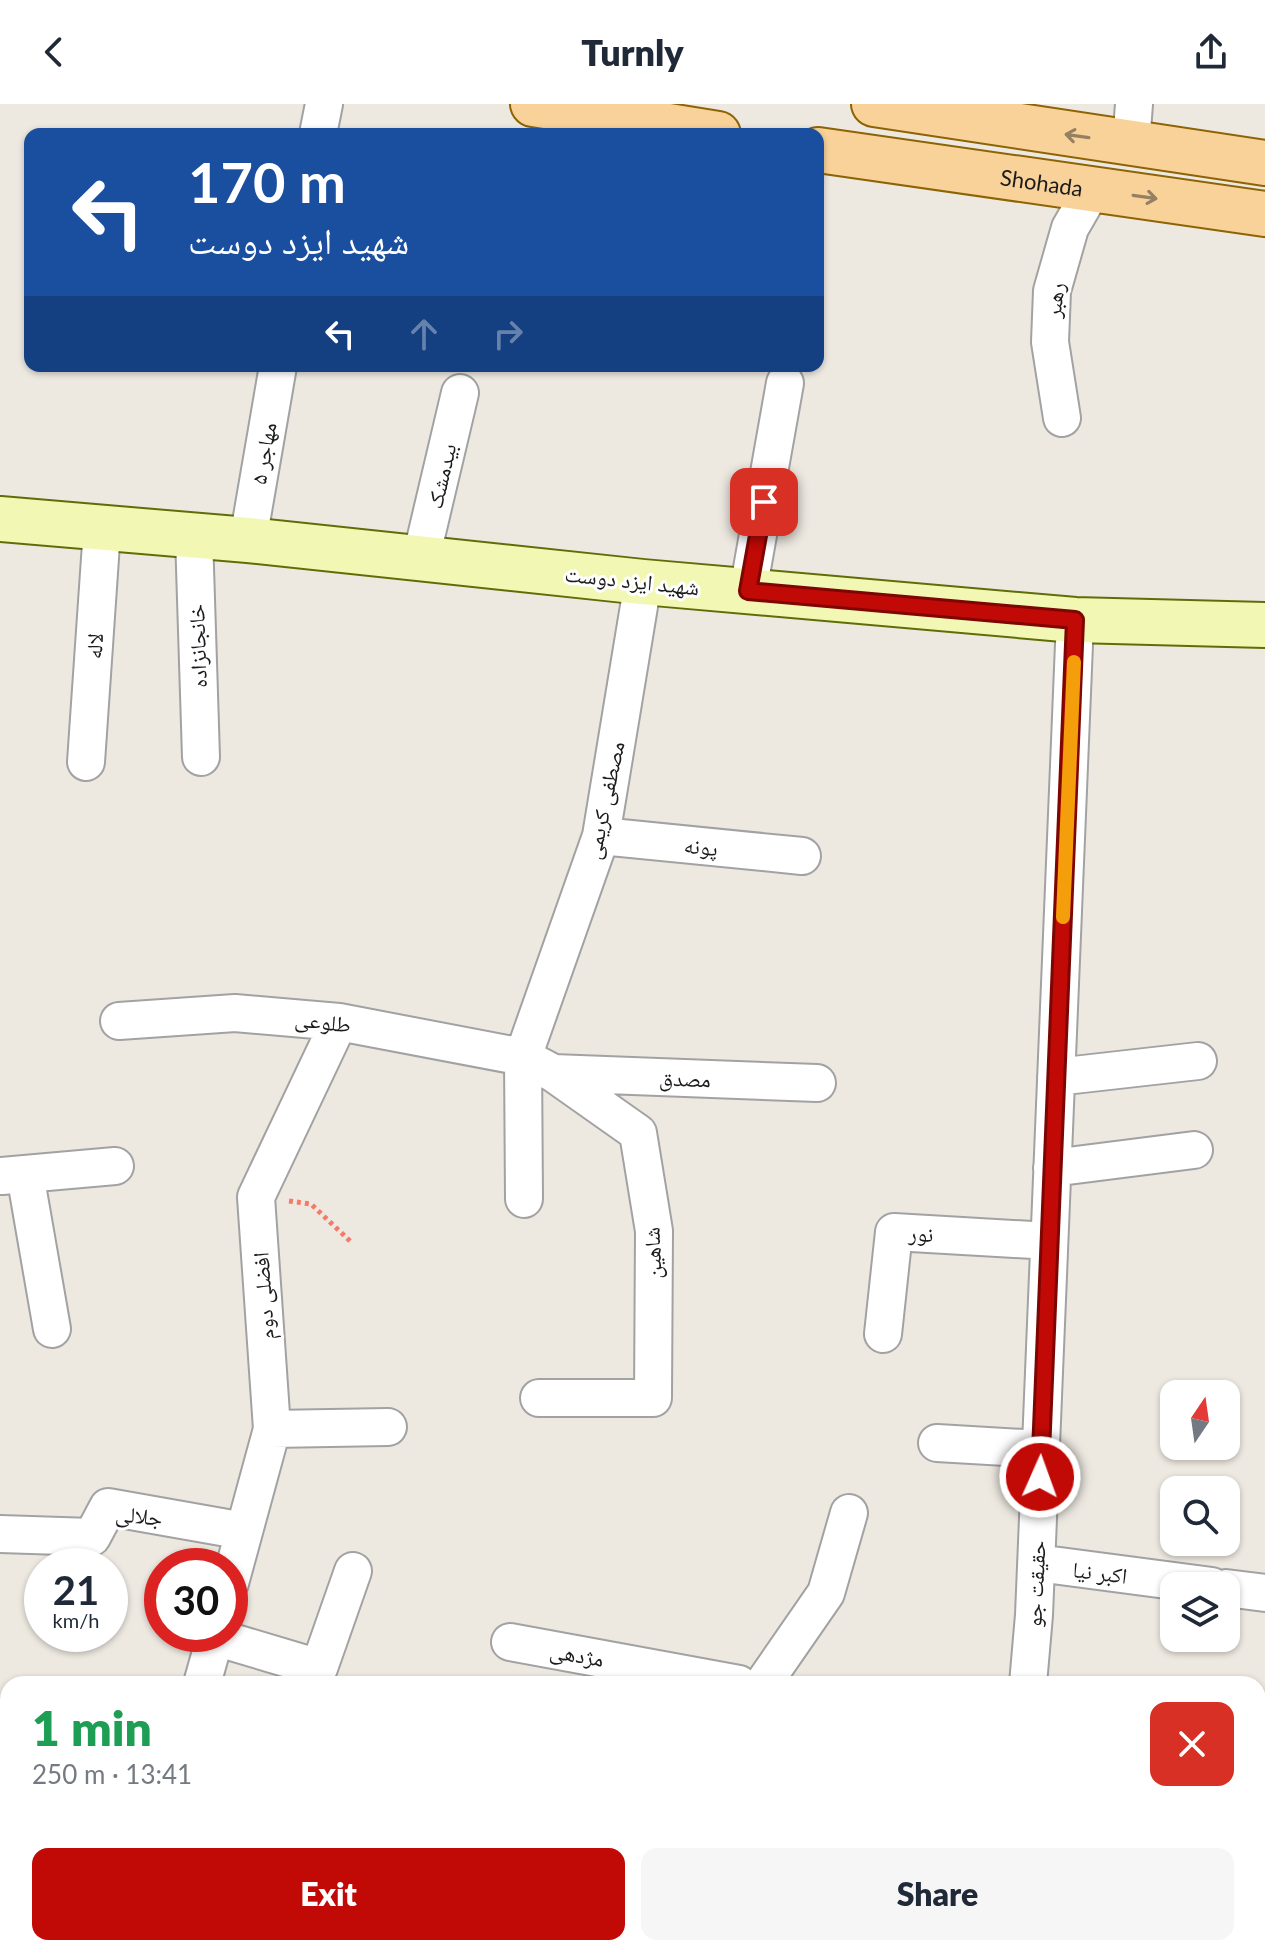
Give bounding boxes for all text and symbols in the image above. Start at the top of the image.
icon: back [32,30,76,74]
text: Turnly [581,30,684,74]
icon: share [1189,30,1233,74]
one-way arrow [1065,128,1090,143]
text: 170 m [188,148,346,215]
icon: left [56,160,160,264]
street label: Shohada [999,163,1085,201]
one-way arrow [1132,190,1157,205]
text: شهید ایزد دوست [188,218,409,262]
street label: رهبر [1038,281,1070,320]
icon: left [318,312,362,356]
icon: ahead [402,312,446,356]
icon: right [486,312,530,356]
street label: مهاجر ۵ [244,420,282,486]
street label: بیدمشک [420,441,462,511]
pin [730,468,798,536]
icon: arrive [742,480,786,524]
street label: شهید ایزد دوست [563,560,701,600]
street label: خانجانزاده [182,604,212,688]
street label: لاله [80,632,108,660]
street label: مصطفی کریمی [578,738,631,862]
street label: پونه [683,831,719,862]
street label: طلوعی [293,1004,353,1039]
street label: مصدق [659,1064,711,1093]
street label: نور [907,1219,934,1247]
street label: شاهین [638,1227,667,1279]
street label: افضلی دوم [246,1251,282,1341]
north arrow [1160,1380,1240,1460]
map controls [1160,1380,1240,1652]
position arrow [998,1435,1082,1519]
button: search [1160,1476,1240,1556]
street label: جلالی [114,1499,164,1532]
street label: حقیقت جو [1019,1540,1051,1628]
speed limit sign: 30 [144,1548,248,1652]
street label: اکبر نیا [1071,1555,1129,1589]
text: 21 [53,1566,99,1614]
button: layers [1160,1572,1240,1652]
text: km/h [53,1608,99,1632]
street label: مژدهی [548,1636,606,1673]
text: 1 min [32,1699,152,1756]
button: close [1150,1702,1234,1786]
text: 250 m · 13:41 [32,1758,192,1790]
button: Exit [32,1848,625,1940]
button: Share [641,1848,1234,1940]

